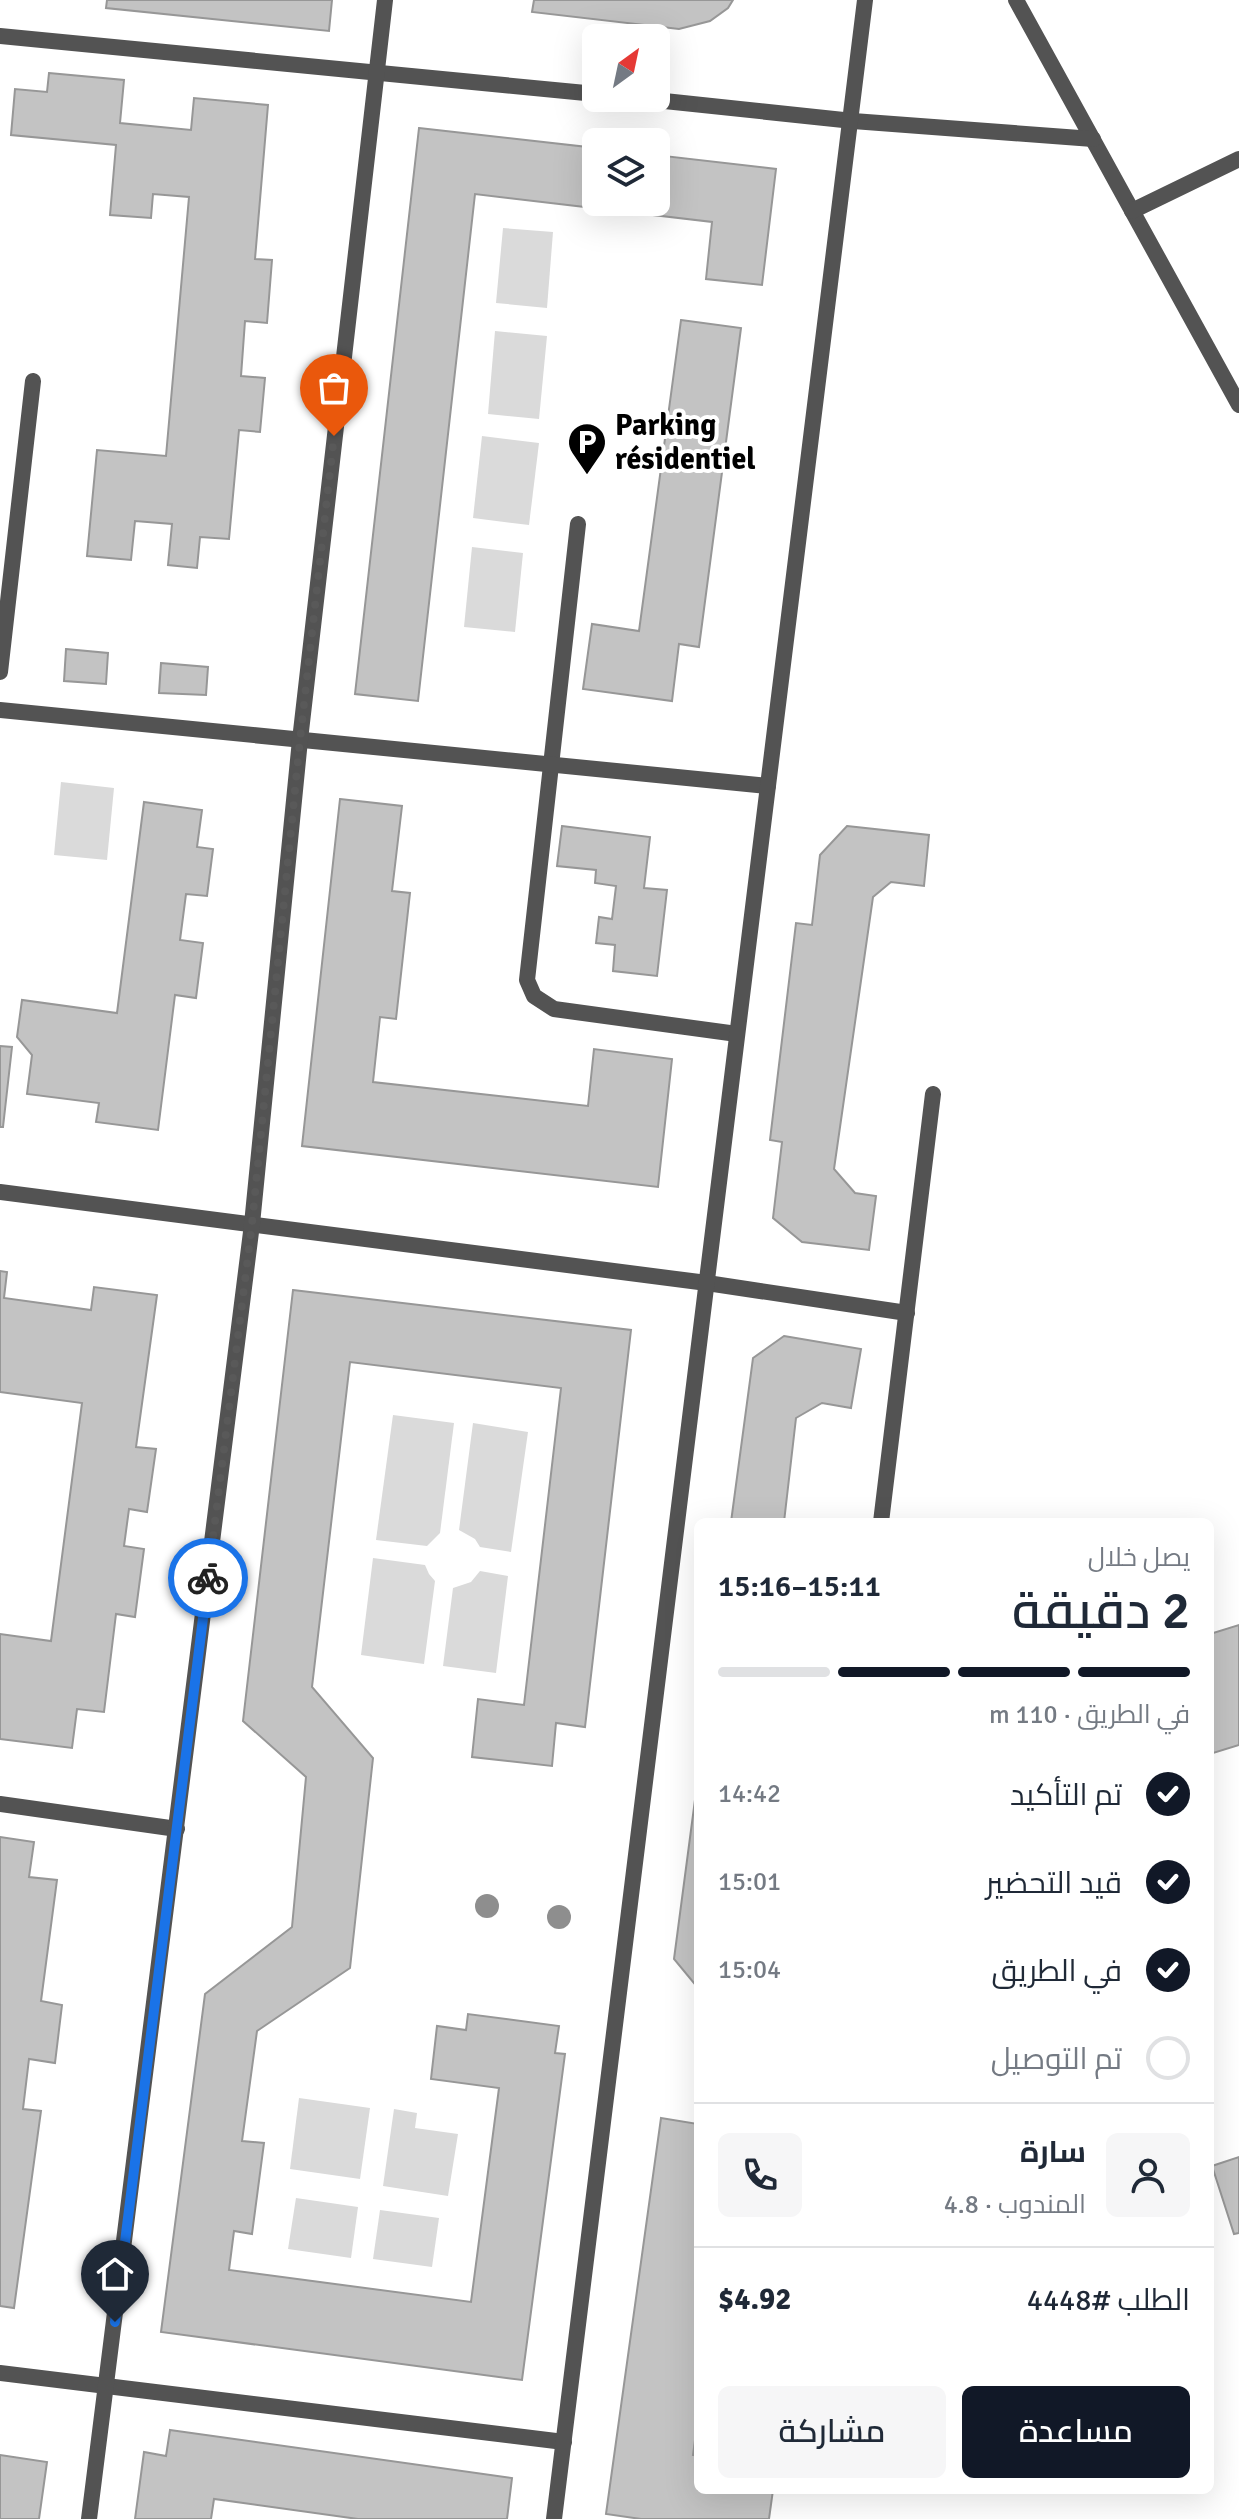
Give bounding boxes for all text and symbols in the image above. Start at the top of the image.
north arrow [582,24,670,112]
map controls [582,24,670,216]
button: layers [582,128,670,216]
pin [300,354,368,436]
icon: bag [312,366,356,410]
place label: Parking résidentiel [615,407,756,478]
parking icon: Parking résidentiel [566,421,608,476]
courier [168,1538,248,1618]
text: يصل خلال [1088,1542,1190,1574]
icon: bike [186,1556,230,1600]
text: 15:11–15:16 [718,1568,881,1605]
text: 2 دقيقة [1012,1579,1190,1643]
text: في الطريق · 110 m [989,1699,1190,1731]
icon: check [1146,1772,1190,1816]
text: تم التأكيد [1010,1777,1122,1814]
text: 14:42 [718,1778,781,1810]
icon: check [1146,1860,1190,1904]
text: قيد التحضير [986,1865,1122,1902]
text: 15:01 [718,1866,781,1898]
icon: check [1146,1948,1190,1992]
text: في الطريق [992,1953,1122,1990]
text: 15:04 [718,1954,781,1986]
text: تم التوصيل [991,2041,1122,2078]
button: phone [718,2133,802,2217]
button: person [1106,2133,1190,2217]
text: سارة [1020,2134,1086,2171]
text: المندوب · 4.8 [944,2189,1086,2221]
pin [81,2240,149,2322]
icon: home [93,2252,137,2296]
text: $4.92 [718,2281,791,2318]
text: الطلب #4448 [1027,2282,1190,2319]
button: مشاركة [718,2386,946,2478]
button: مساعدة [962,2386,1190,2478]

